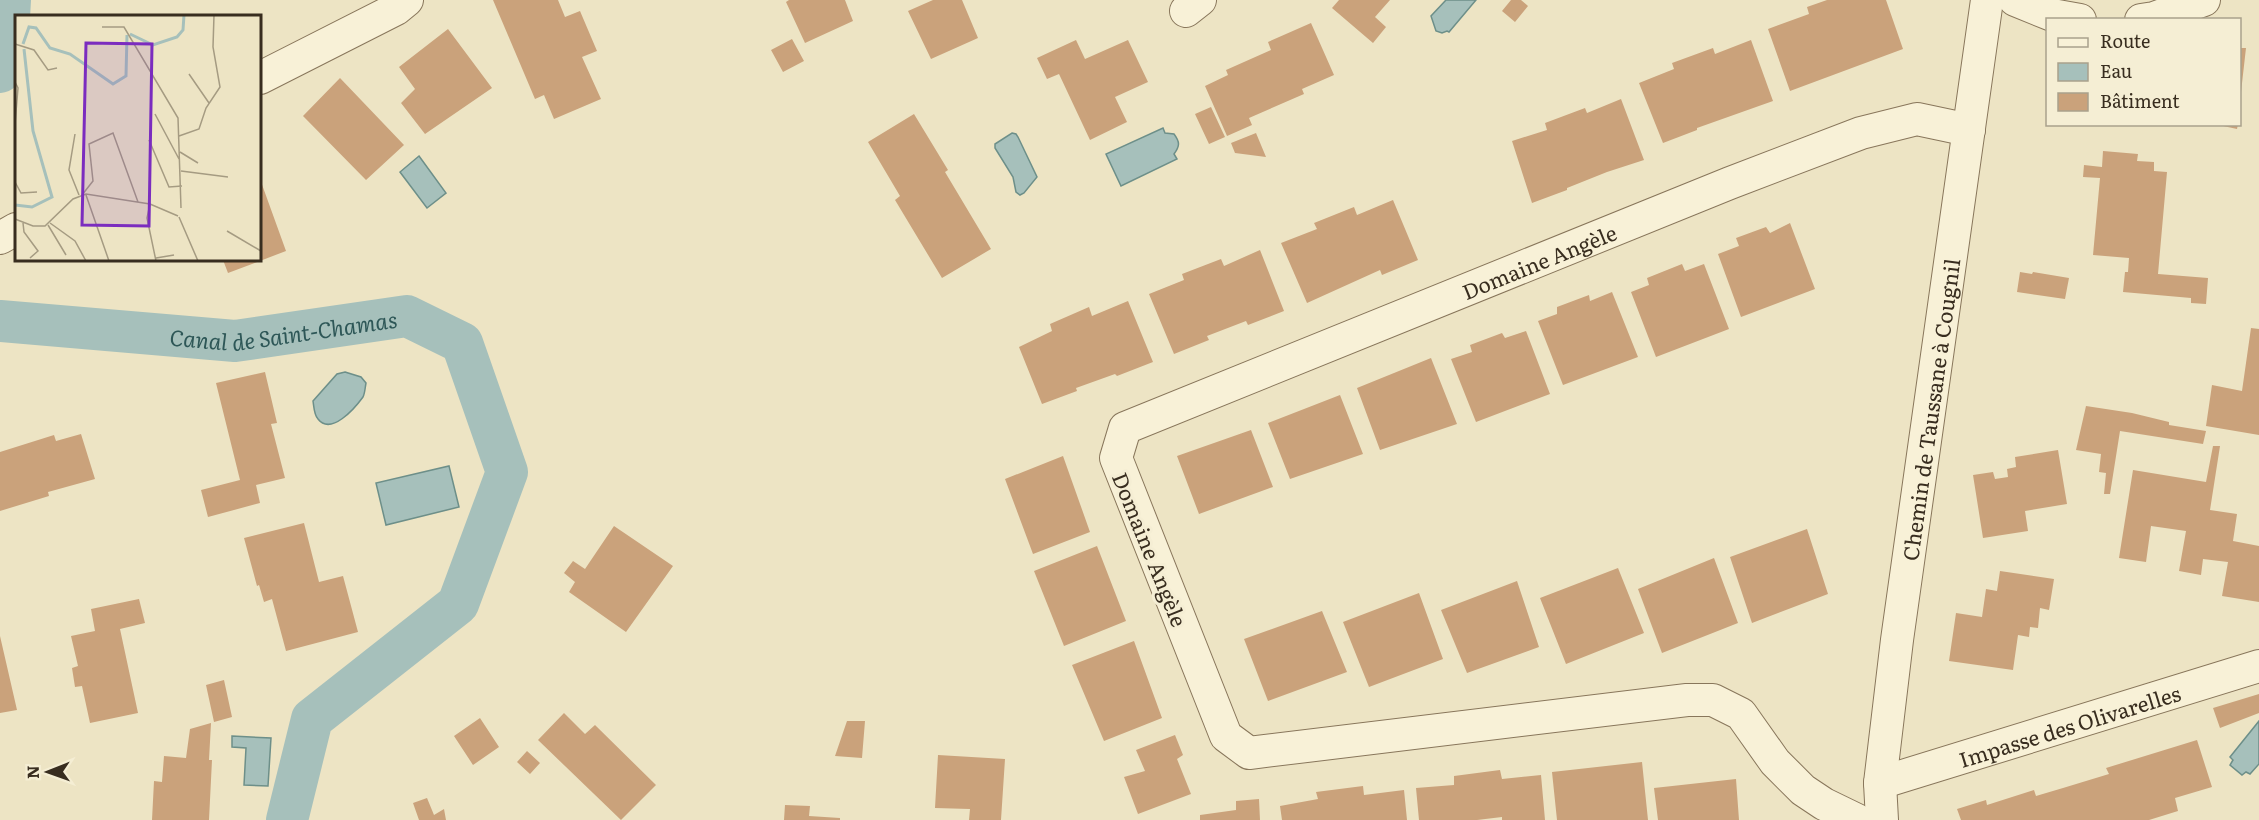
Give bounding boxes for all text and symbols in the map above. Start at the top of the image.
inset map [15,15,261,261]
legend [2046,18,2241,126]
text: Route [2100,27,2150,54]
text: Eau [2100,57,2132,84]
text: Bâtiment [2100,87,2180,114]
street label: Domaine Angèle [1457,215,1621,306]
street label: Chemin de Taussane à Cougnil [1893,256,1966,562]
water label: Canal de Saint-Chamas [169,301,399,358]
street label: Domaine Angèle [1106,467,1196,631]
street label: Impasse des Olivarelles [1954,676,2184,773]
north arrow [18,742,78,802]
text: N [20,765,44,779]

